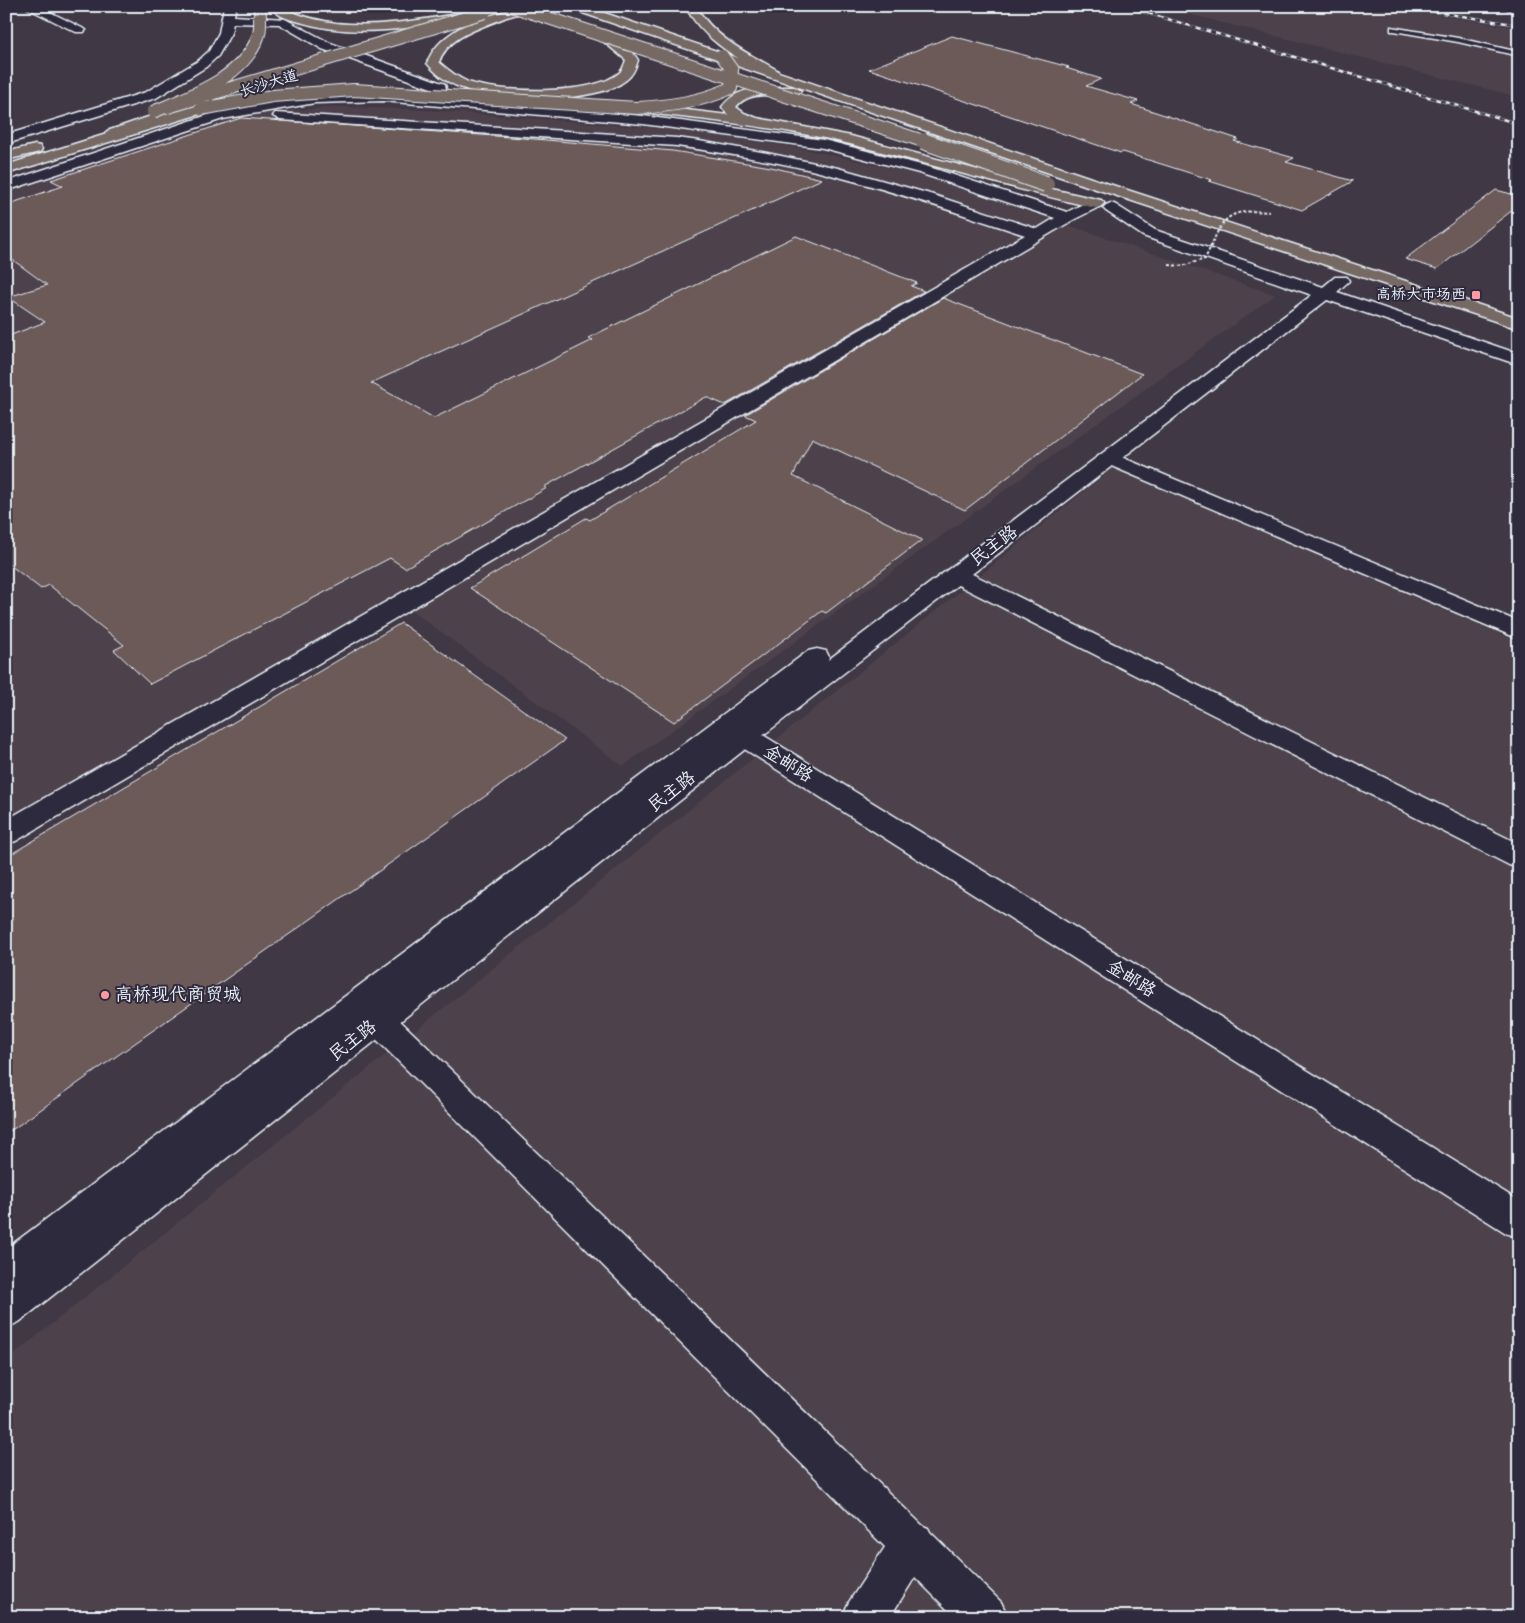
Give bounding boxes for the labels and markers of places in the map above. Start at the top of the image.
place label: 高桥大市场西 [1376,285,1466,305]
marker: 高桥大市场西 [1470,289,1482,301]
place label: 高桥现代商贸城 [115,983,241,1007]
marker: 高桥现代商贸城 [99,989,111,1001]

